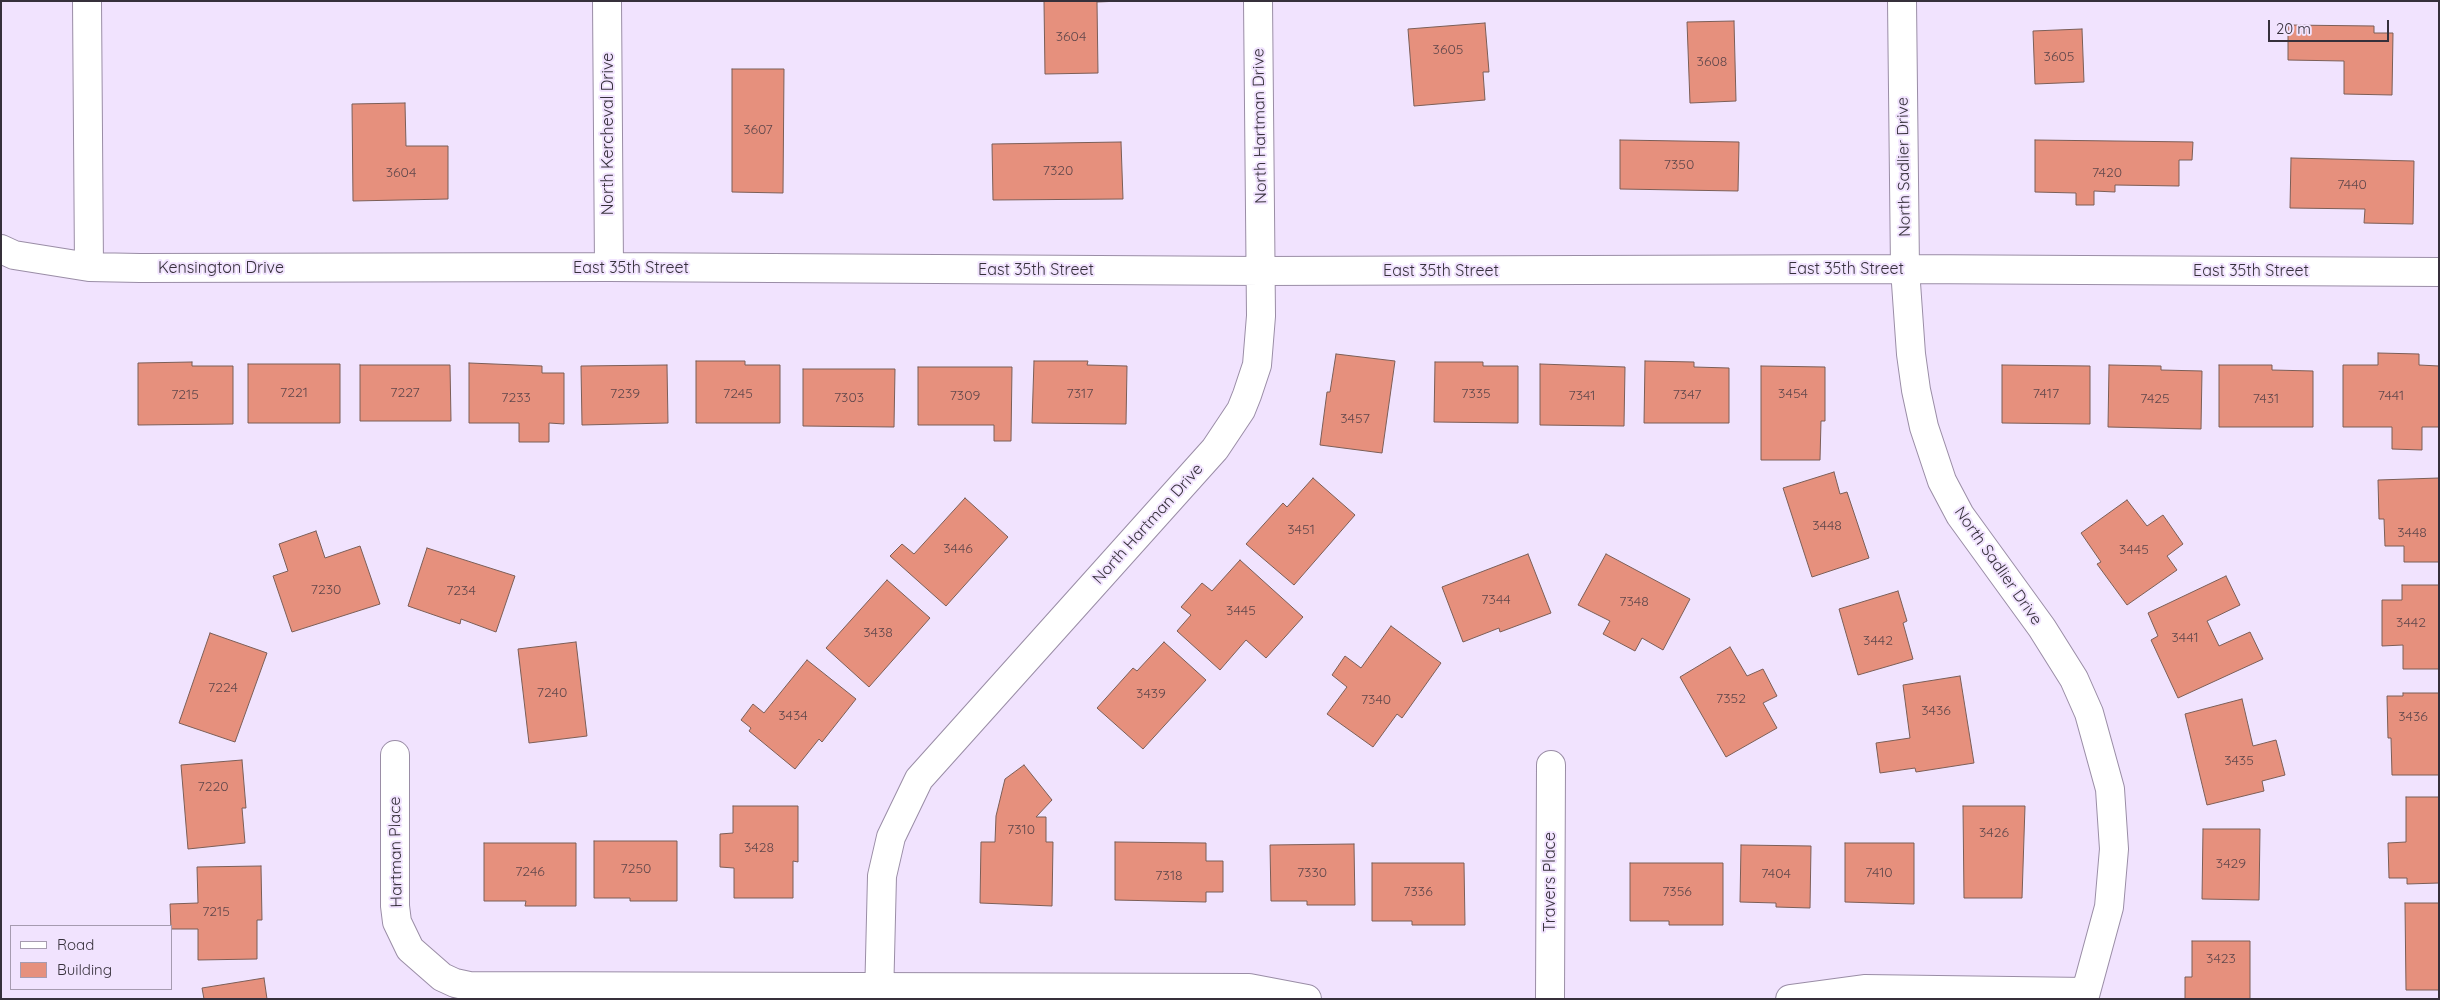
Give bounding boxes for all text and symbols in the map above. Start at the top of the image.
scale bar [2270,10,2391,42]
text: 20 m [2276,19,2311,38]
house number: 3604 [1056,29,1086,45]
house number: 3605 [1433,42,1463,58]
street label: North Hartman Drive [1249,48,1271,204]
house number: 3605 [2044,49,2074,65]
street label: North Kercheval Drive [598,53,618,215]
house number: 3608 [1697,54,1727,70]
street label: North Sadlier Drive [1893,97,1915,237]
house number: 3607 [743,122,773,138]
house number: 7350 [1664,157,1694,173]
house number: 7320 [1043,163,1073,179]
house number: 3604 [386,165,416,181]
house number: 7420 [2092,165,2122,181]
house number: 7440 [2337,177,2367,193]
street label: Kensington Drive [158,258,284,278]
street label: East 35th Street [573,258,689,278]
street label: East 35th Street [1788,259,1904,279]
street label: East 35th Street [978,260,1094,280]
street label: East 35th Street [1383,261,1499,281]
street label: East 35th Street [2193,261,2309,281]
house number: 7221 [280,385,308,401]
house number: 7227 [390,385,420,401]
house number: 7239 [610,386,640,402]
house number: 7245 [723,386,753,402]
house number: 7317 [1067,386,1093,402]
house number: 7335 [1461,386,1491,402]
house number: 3454 [1778,386,1808,402]
house number: 7417 [2033,386,2059,402]
house number: 7215 [171,387,199,403]
house number: 7347 [1673,387,1701,403]
house number: 7309 [950,388,980,404]
house number: 7341 [1569,388,1595,404]
house number: 7441 [2378,388,2404,404]
house number: 7233 [501,390,531,406]
house number: 7303 [834,390,864,406]
house number: 7425 [2140,391,2170,407]
house number: 7431 [2253,391,2279,407]
house number: 3457 [1340,411,1370,427]
street label: North Hartman Drive [1089,460,1207,588]
street label: North Sadlier Drive [1950,503,2046,629]
house number: 3448 [1812,518,1842,534]
house number: 3451 [1287,522,1315,538]
house number: 3448 [2397,525,2427,541]
house number: 3446 [943,541,973,557]
house number: 3445 [2119,542,2149,558]
house number: 7230 [311,582,341,598]
house number: 7234 [446,583,476,599]
house number: 7344 [1481,592,1511,608]
house number: 7348 [1619,594,1649,610]
house number: 3445 [1226,603,1256,619]
house number: 3442 [2396,615,2426,631]
house number: 3438 [863,625,893,641]
house number: 3441 [2171,630,2199,646]
house number: 3442 [1863,633,1893,649]
house number: 7224 [208,680,238,696]
house number: 7240 [537,685,567,701]
house number: 3439 [1136,686,1166,702]
house number: 7352 [1716,691,1746,707]
house number: 7340 [1361,692,1391,708]
house number: 3436 [1921,703,1951,719]
house number: 3434 [778,708,808,724]
house number: 3436 [2398,709,2428,725]
house number: 3435 [2224,753,2254,769]
house number: 7220 [197,779,229,795]
street label: Hartman Place [385,796,407,908]
house number: 7310 [1007,822,1035,838]
house number: 3426 [1979,825,2009,841]
street label: Travers Place [1540,832,1560,932]
house number: 3428 [744,840,774,856]
house number: 3429 [2216,856,2246,872]
house number: 7250 [621,861,651,877]
house number: 7246 [515,864,545,880]
house number: 7330 [1297,865,1327,881]
house number: 7410 [1865,865,1893,881]
house number: 7404 [1761,866,1791,882]
house number: 7318 [1155,868,1183,884]
house number: 7336 [1403,884,1433,900]
house number: 7356 [1662,884,1692,900]
house number: 7215 [202,904,230,920]
legend [10,925,172,990]
text: Road [57,935,94,954]
house number: 3423 [2206,951,2236,967]
text: Building [57,960,112,979]

